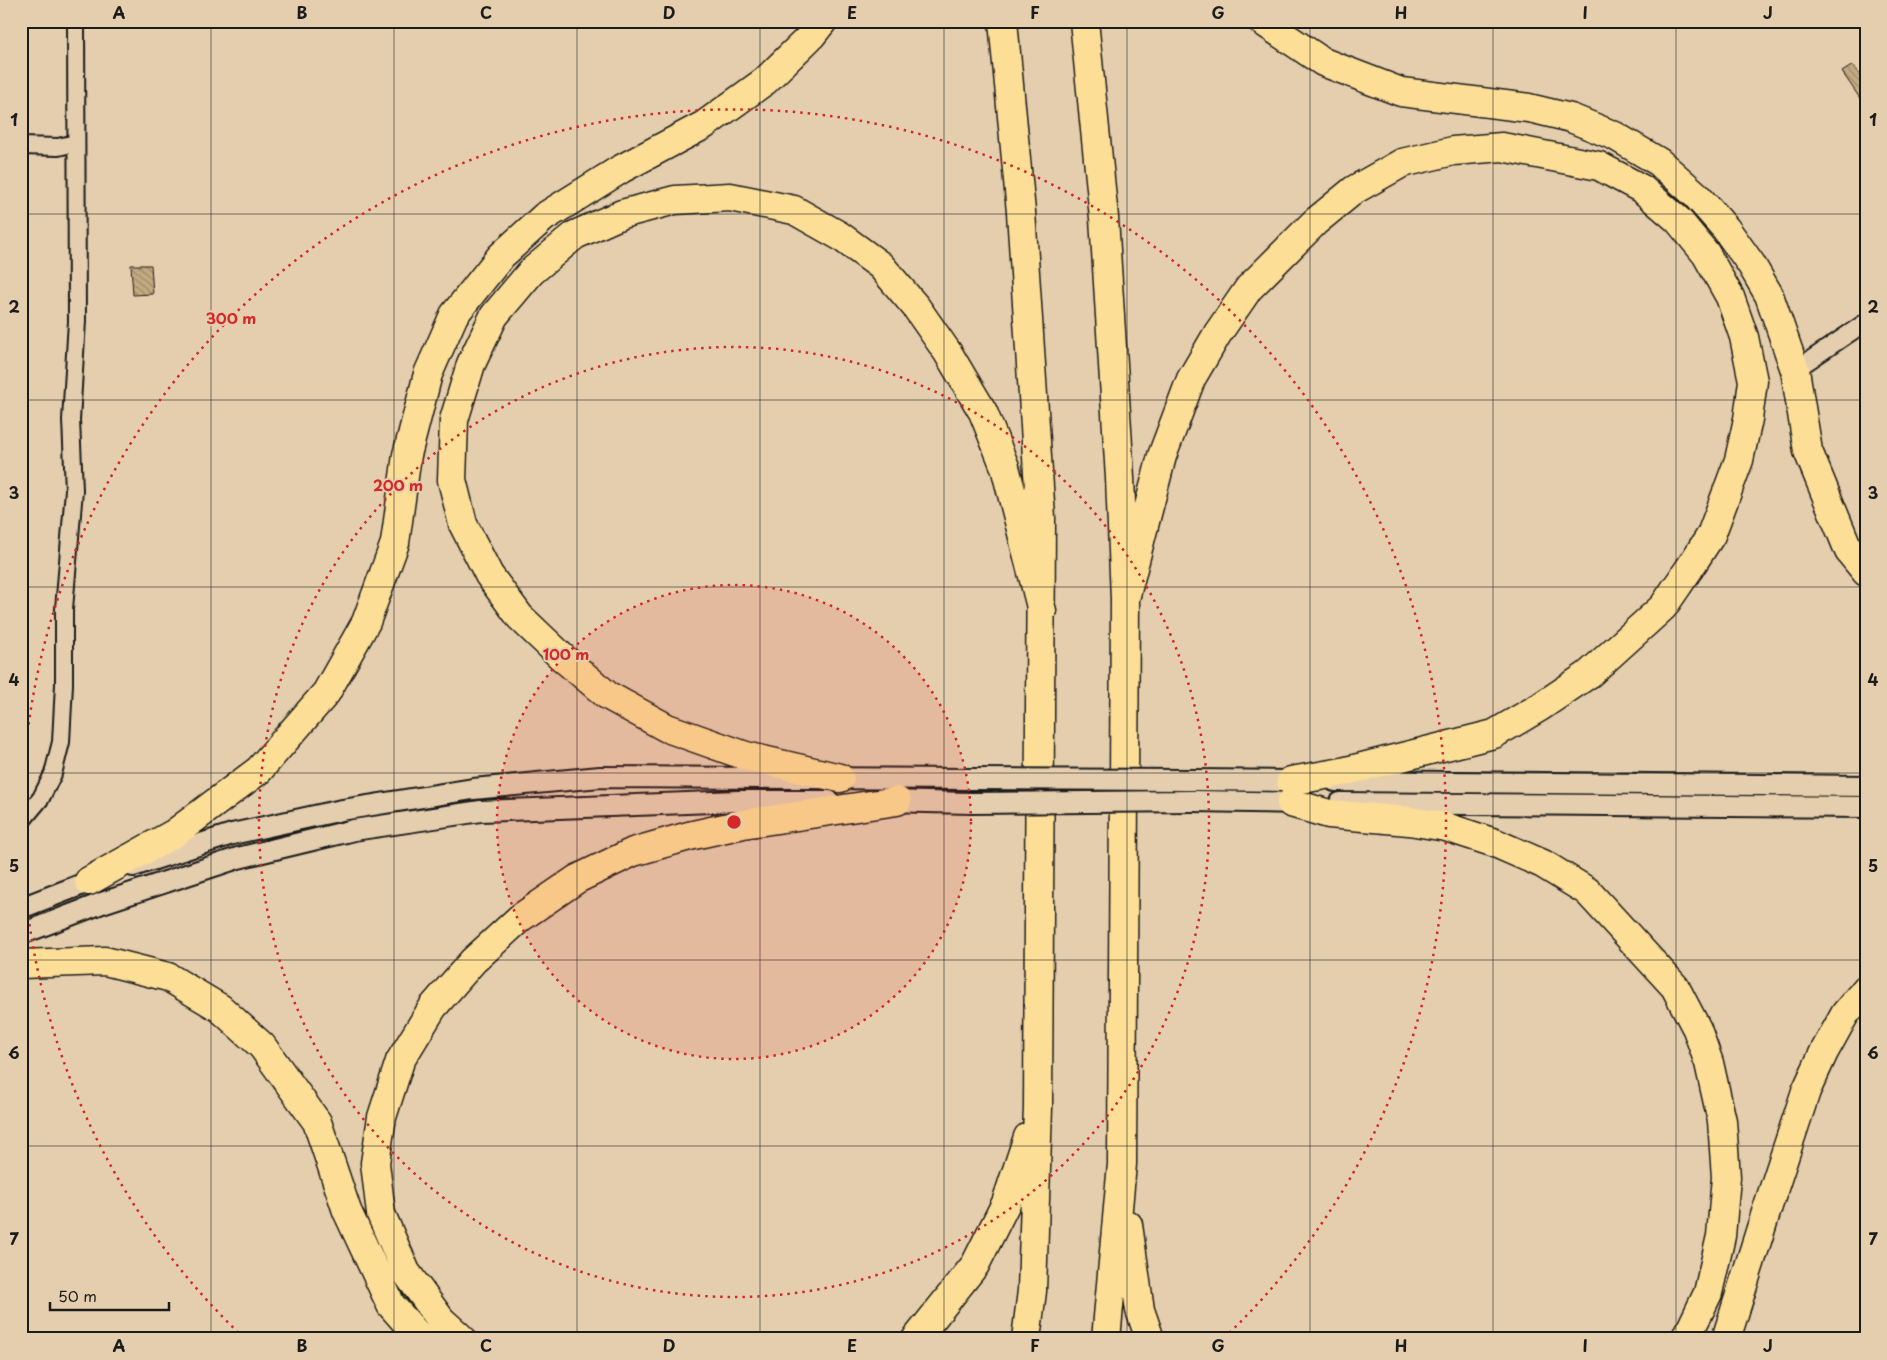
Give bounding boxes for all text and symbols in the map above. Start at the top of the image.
text: A [113,0,126,24]
text: B [297,0,308,24]
text: C [480,0,492,24]
text: D [663,0,675,24]
text: E [847,0,857,24]
text: F [1030,0,1040,24]
text: G [1211,0,1225,24]
text: H [1395,0,1407,24]
text: I [1582,0,1588,24]
text: J [1763,0,1773,24]
text: 1 [10,107,18,131]
text: 1 [1869,107,1877,131]
text: 2 [8,294,20,318]
text: 2 [1867,294,1879,318]
text: 300 m [206,306,256,329]
text: 200 m [373,473,423,496]
text: 3 [9,480,19,504]
text: 3 [1868,480,1878,504]
text: 100 m [543,642,589,665]
text: 4 [9,667,20,691]
text: 4 [1868,667,1879,691]
centre of rings [725,813,743,831]
text: 5 [9,853,19,877]
text: 5 [1868,853,1878,877]
text: 6 [8,1040,20,1064]
text: 6 [1867,1040,1879,1064]
text: 7 [9,1226,19,1250]
text: 7 [1868,1226,1878,1250]
scale bar [50,1280,169,1312]
text: 50 m [58,1284,97,1307]
text: A [113,1333,126,1357]
text: B [297,1333,308,1357]
text: C [480,1333,492,1357]
text: D [663,1333,675,1357]
text: E [847,1333,857,1357]
text: F [1030,1333,1040,1357]
text: G [1211,1333,1225,1357]
text: H [1395,1333,1407,1357]
text: I [1582,1333,1588,1357]
text: J [1763,1333,1773,1357]

